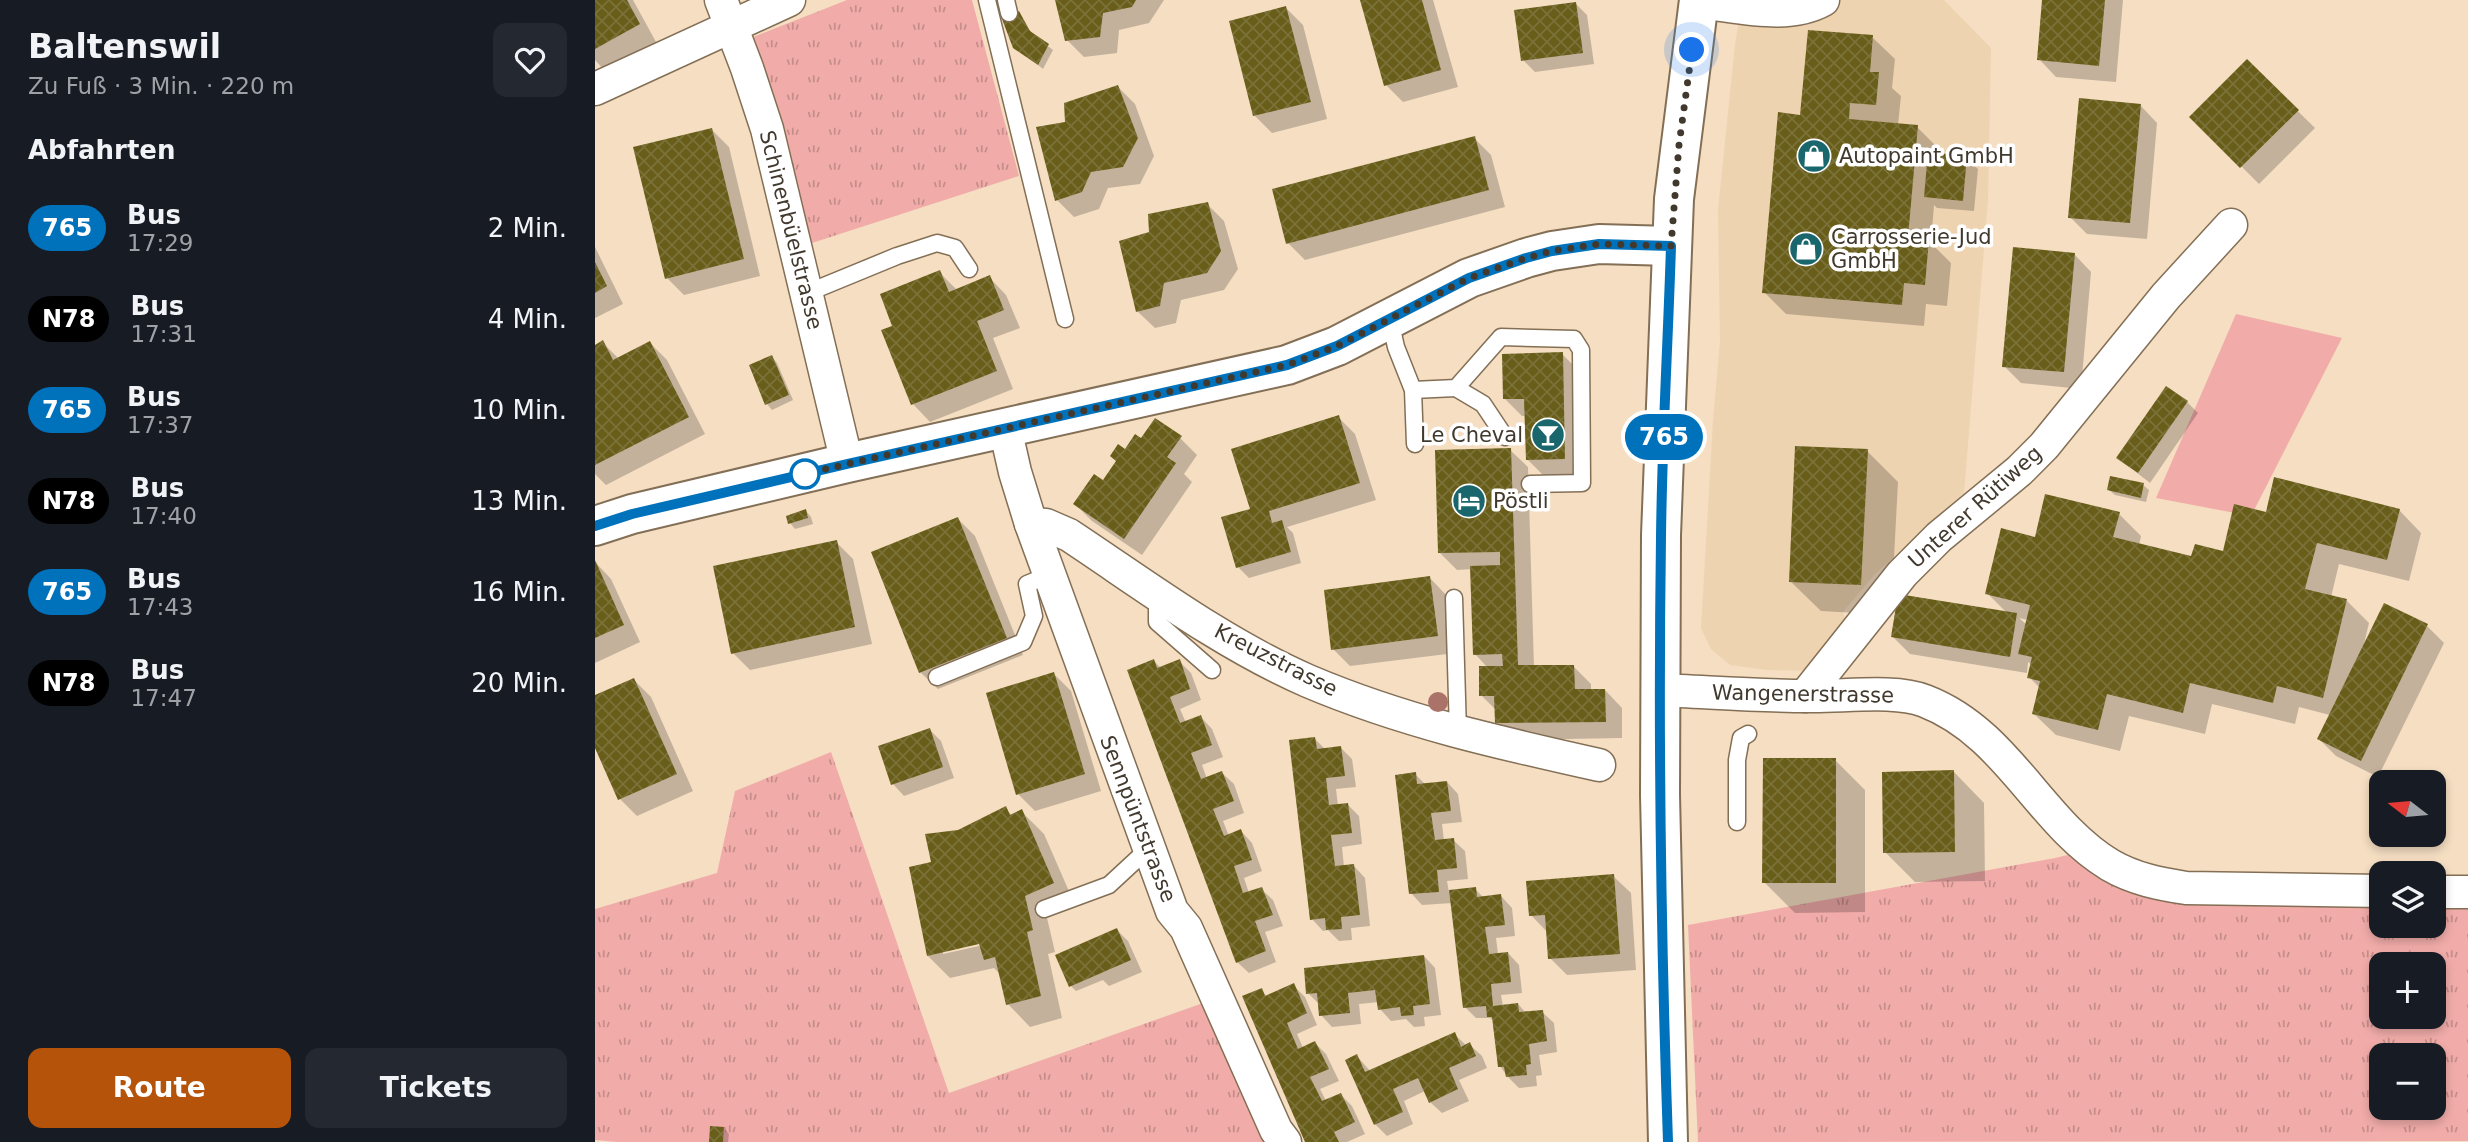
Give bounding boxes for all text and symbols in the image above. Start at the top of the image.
button: heart [493,23,567,97]
text: Baltenswil [28,27,221,66]
your location [1674,32,1709,67]
text: Zu Fuß · 3 Min. · 220 m [28,73,294,99]
street label: Schinenbüelstrasse [755,128,827,332]
text: Abfahrten [28,135,176,165]
shop icon: Autopaint GmbH [1795,137,1833,175]
place label: Autopaint GmbH [1839,144,2014,168]
text: Bus [127,200,181,230]
text: 2 Min. [488,213,567,243]
text: 765 [42,214,92,242]
place label: Carrosserie-Jud GmbH [1831,225,1992,273]
text: 17:29 [127,230,193,256]
shop icon: Carrosserie-Jud GmbH [1787,230,1825,268]
text: Bus [130,291,184,321]
text: 4 Min. [488,304,567,334]
text: N78 [42,305,95,333]
text: 17:31 [130,321,197,347]
text: Bus [127,382,181,412]
text: 10 Min. [471,395,567,425]
text: 765 [42,396,92,424]
text: 17:37 [127,412,193,438]
line badge: 765 [1624,414,1704,460]
bar icon: Le Cheval [1529,416,1567,454]
place label: Le Cheval [1420,423,1523,447]
text: 765 [1639,423,1689,451]
street label: Unterer Rütiweg [1904,441,2046,573]
unlabelled marker [790,459,820,489]
text: Bus [130,473,184,503]
hotel icon: Pöstli [1450,482,1488,520]
text: 13 Min. [471,486,567,516]
text: N78 [42,487,95,515]
place label: Pöstli [1493,489,1549,513]
text: 17:40 [130,503,197,529]
text: Bus [127,564,181,594]
text: 16 Min. [471,577,567,607]
text: 765 [42,578,92,606]
text: 17:43 [127,594,193,620]
street label: Kreuzstrasse [1211,619,1341,701]
text: Bus [130,655,184,685]
text: 20 Min. [471,668,567,698]
text: N78 [42,669,95,697]
street label: Wangenerstrasse [1712,680,1894,708]
text: 17:47 [130,685,197,711]
street label: Sennpüntstrasse [1095,732,1181,906]
north arrow [2369,770,2447,847]
map controls [2369,770,2446,1120]
button: layers [2369,861,2446,938]
button: + [2369,952,2446,1029]
button: − [2369,1043,2446,1120]
button: Route [28,1048,291,1128]
button: Tickets [305,1048,567,1128]

